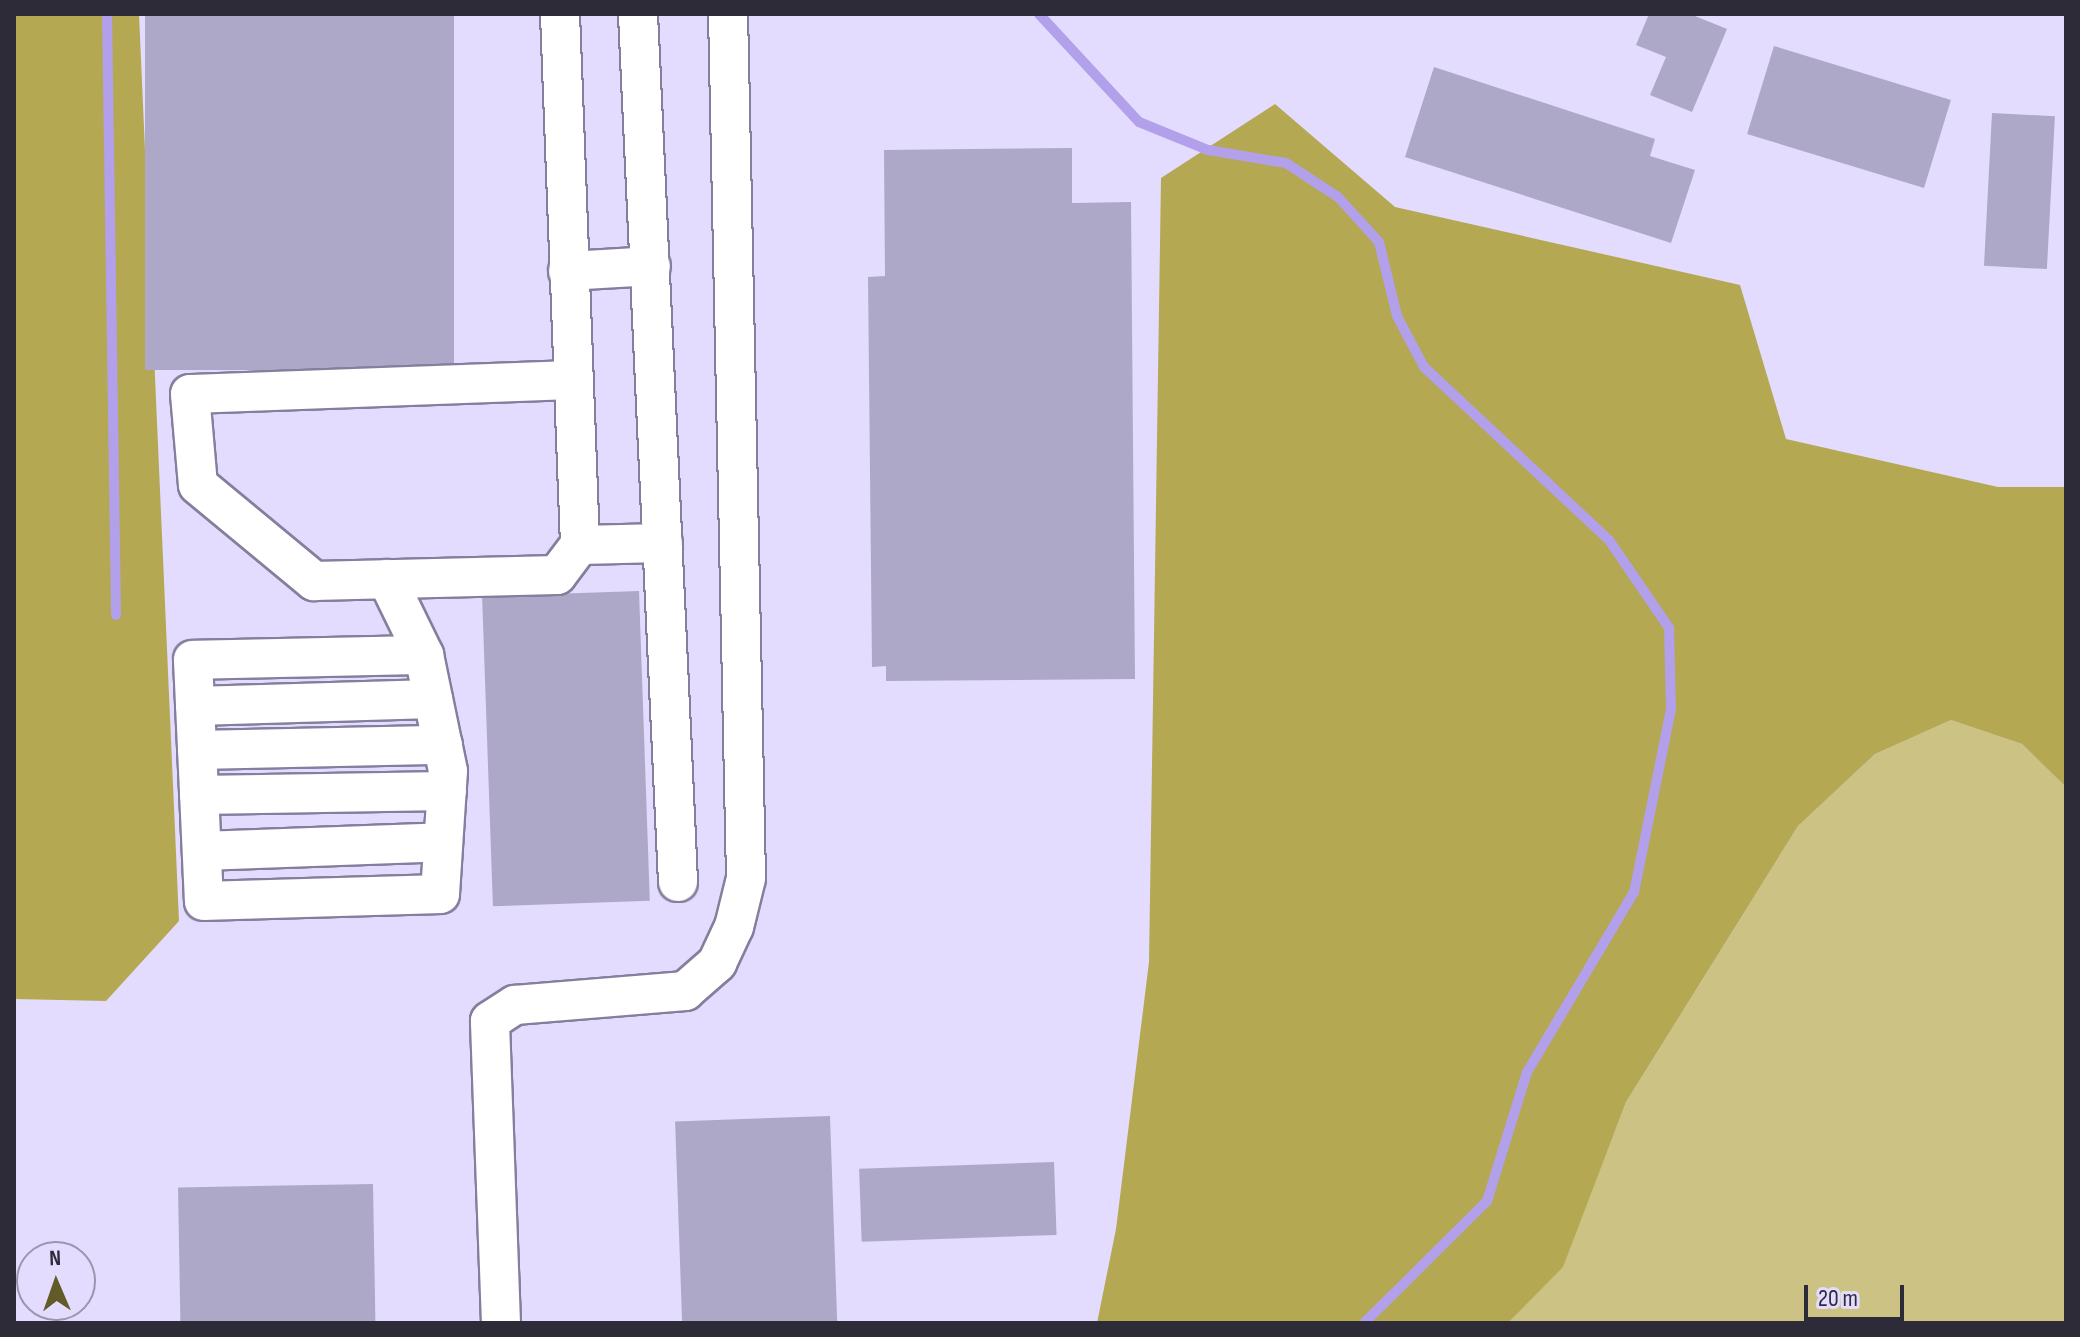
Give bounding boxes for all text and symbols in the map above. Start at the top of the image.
north arrow [16,1241,96,1321]
text: N [49,1245,62,1272]
scale bar [1808,1269,1908,1319]
text: 20 m [1818,1284,1858,1313]

